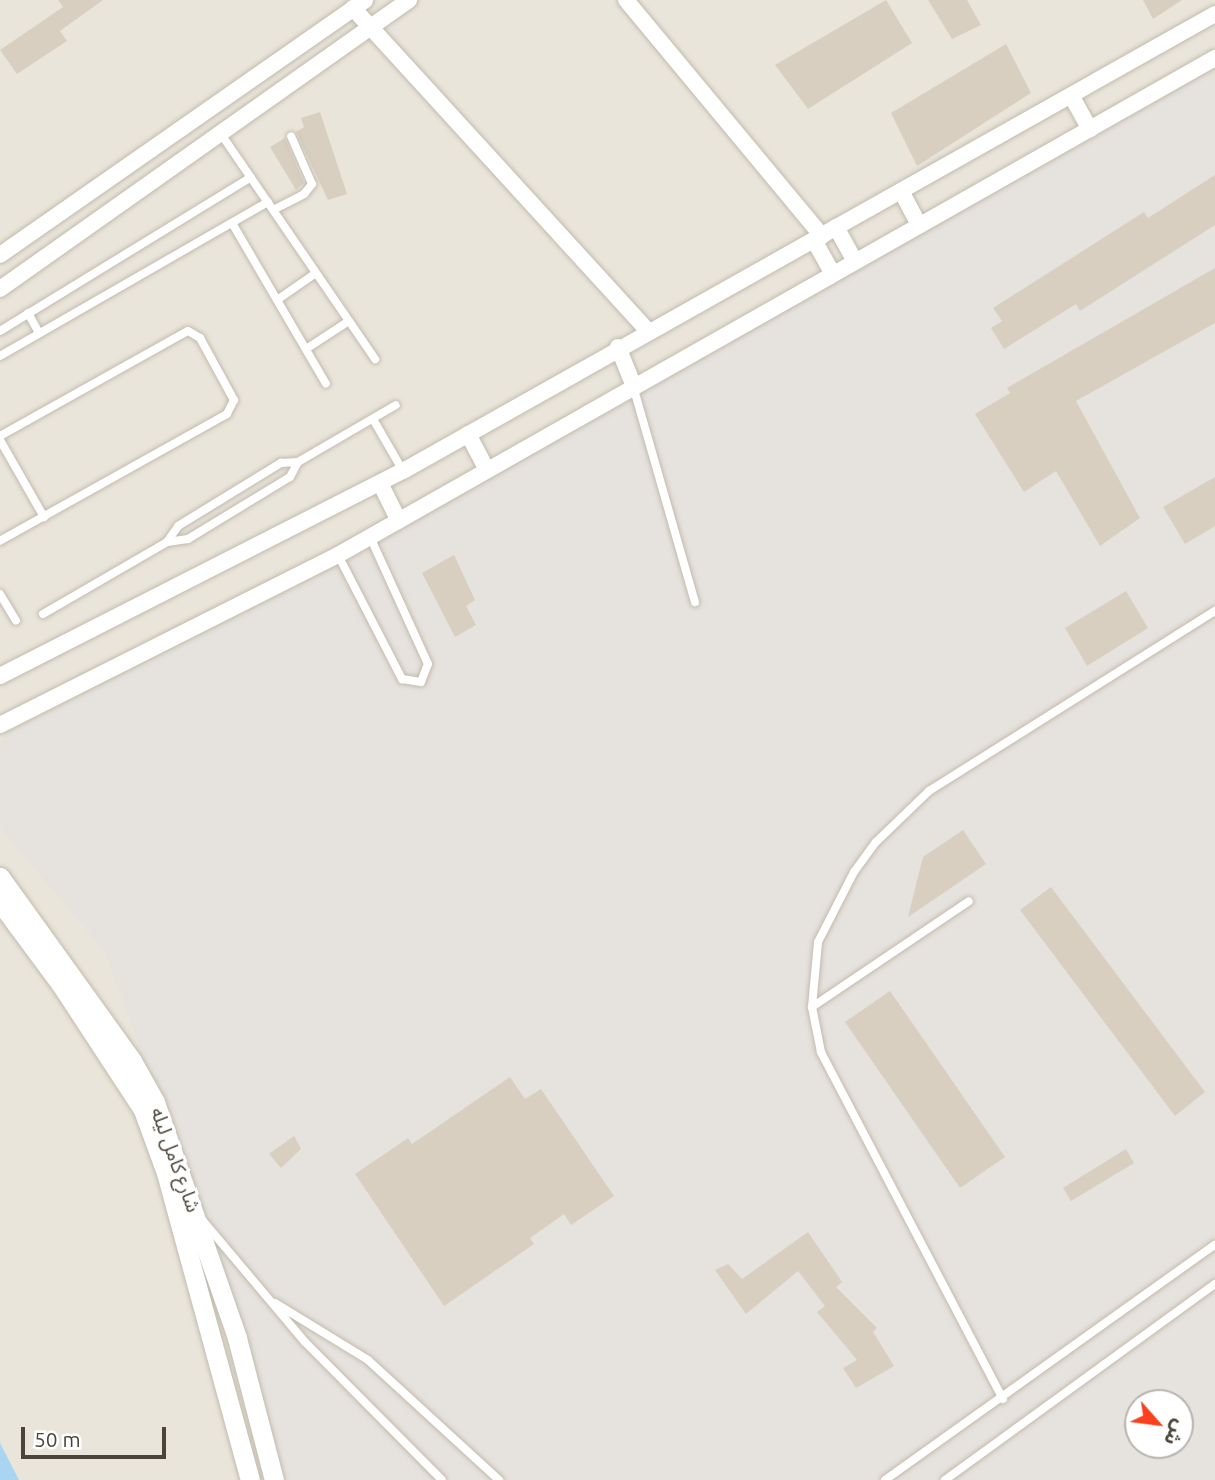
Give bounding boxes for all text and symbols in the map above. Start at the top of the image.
street label: شارع كامل ليله [145,1104,205,1216]
north arrow [1124,1389,1194,1459]
scale bar [24,1414,170,1458]
text: ش [1160,1416,1192,1450]
text: 50 m [34,1427,81,1451]

